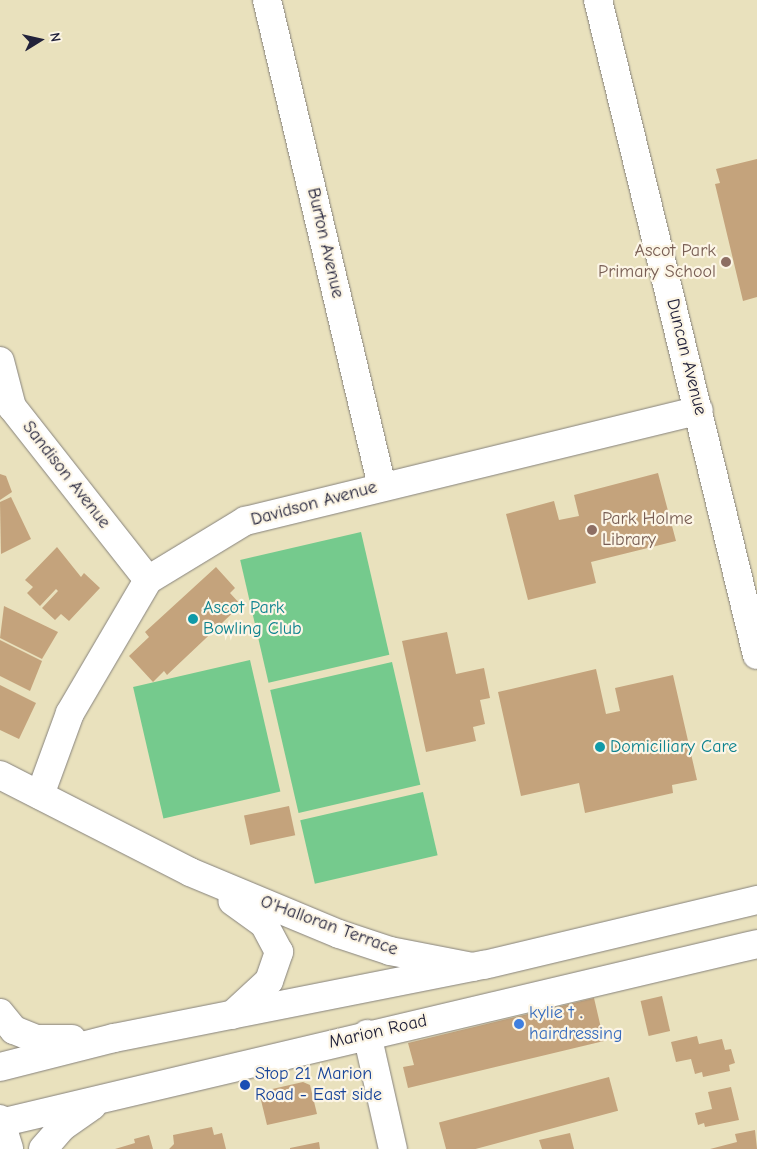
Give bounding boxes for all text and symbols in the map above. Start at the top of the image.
north arrow [15,15,65,65]
text: N [46,31,64,43]
street label: Burton Avenue [302,186,348,300]
place label: Ascot Park Primary School [598,241,716,284]
marker: Ascot Park Primary School [720,256,732,268]
street label: Duncan Avenue [661,297,711,417]
street label: Sandison Avenue [17,417,115,533]
street label: Davidson Avenue [249,477,379,531]
place label: Park Holme Library [602,509,693,552]
marker: Park Holme Library [586,524,598,536]
place label: Ascot Park Bowling Club [203,598,302,640]
marker: Ascot Park Bowling Club [187,613,199,625]
place label: Domiciliary Care [610,736,737,758]
marker: Domiciliary Care [594,741,606,753]
street label: O'Halloran Terrace [257,891,401,961]
place label: kylie t . hairdressing [529,1003,623,1046]
street label: Marion Road [327,1010,429,1054]
marker: kylie t . hairdressing [513,1018,525,1030]
place label: Stop 21 Marion Road - East side [255,1064,382,1106]
marker: Stop 21 Marion Road - East side [239,1079,251,1091]

